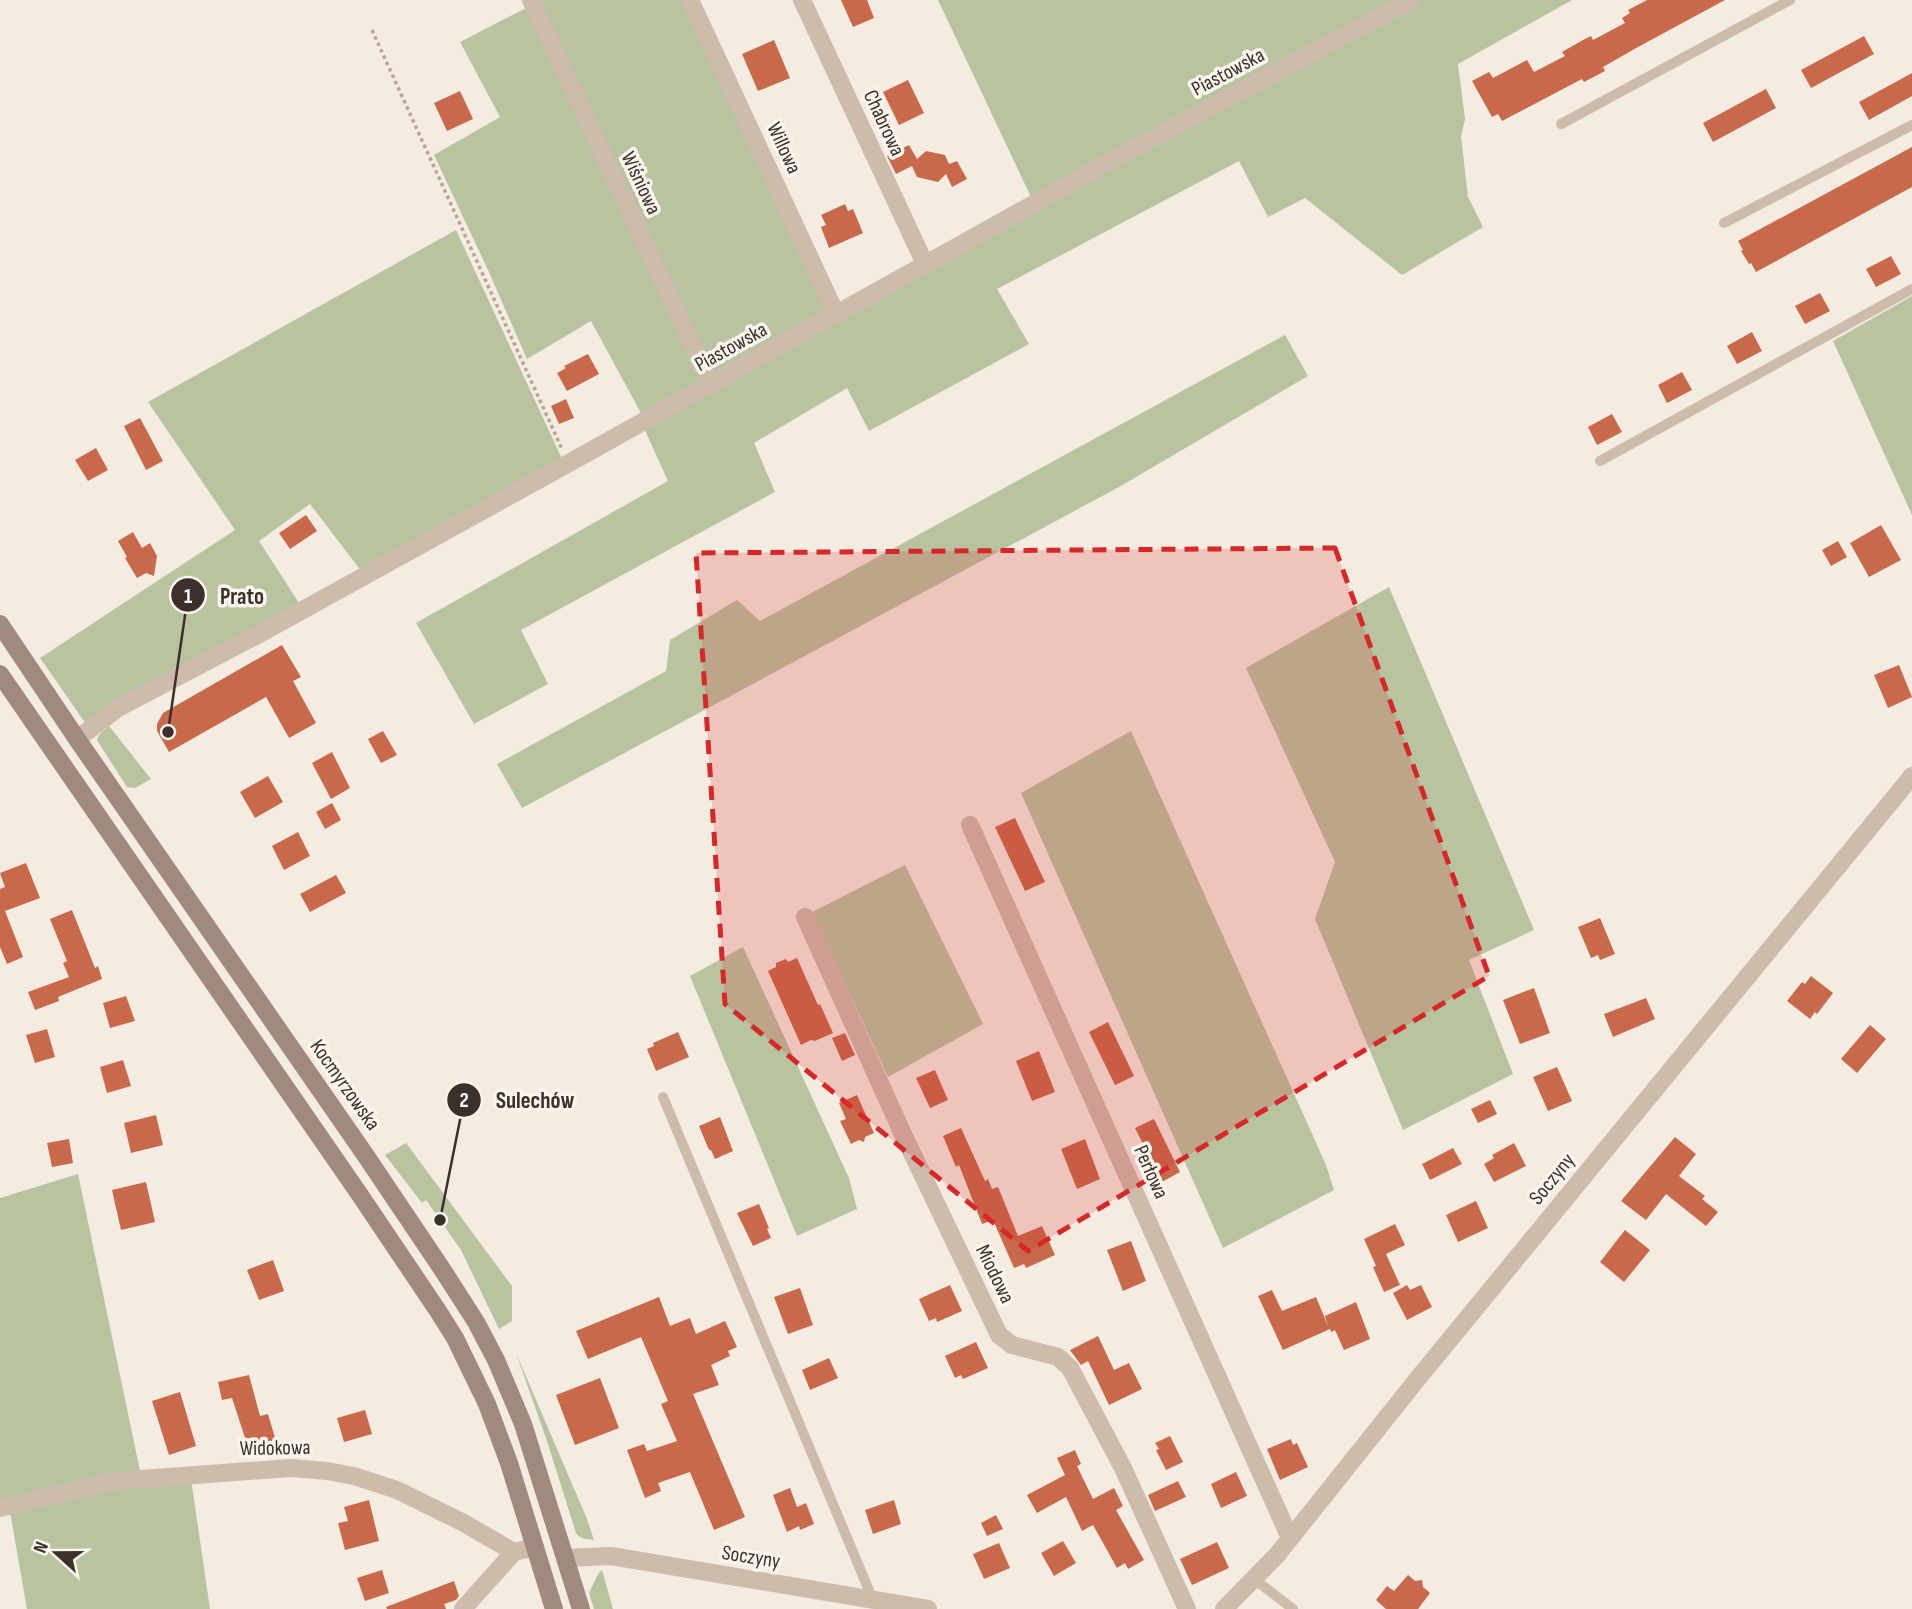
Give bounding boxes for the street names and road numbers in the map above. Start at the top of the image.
street label: Piastowska [1187,42,1269,102]
street label: Chabrowa [858,86,910,160]
street label: Willowa [761,118,807,178]
street label: Wiśniowa [616,148,666,218]
street label: Piastowska [691,317,771,377]
street label: Kocmyrzowska [305,1035,385,1135]
street label: Perłowa [1128,1141,1174,1203]
street label: Soczyny [1524,1148,1580,1210]
street label: Miodowa [970,1241,1020,1307]
street label: Widokowa [239,1435,311,1461]
street label: Soczyny [720,1540,782,1574]

